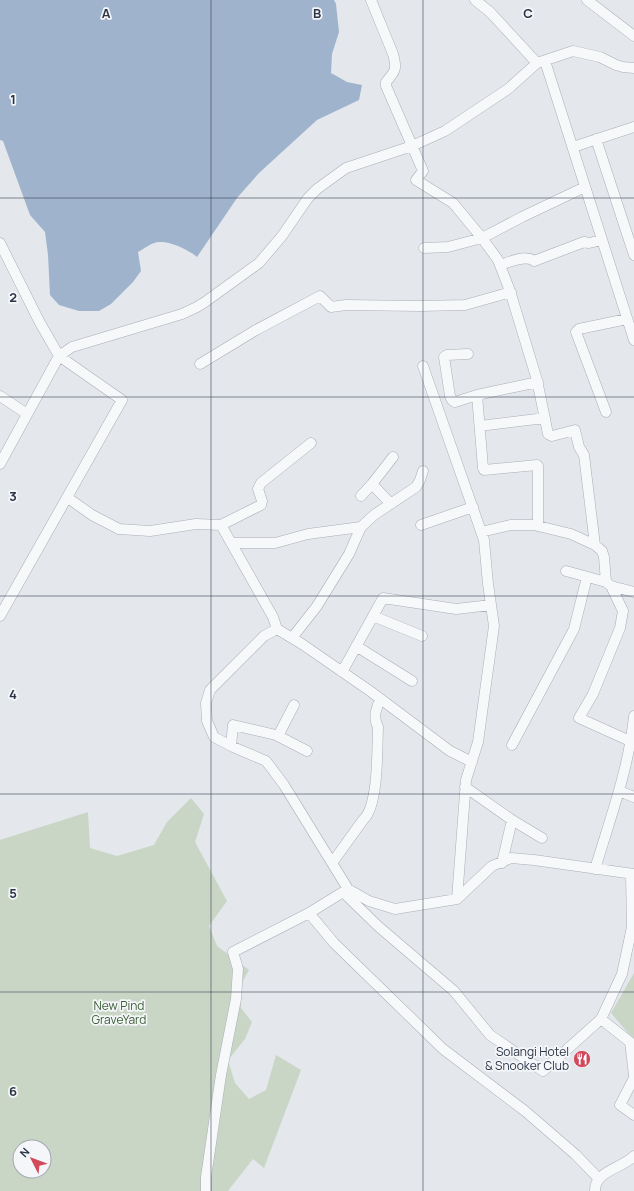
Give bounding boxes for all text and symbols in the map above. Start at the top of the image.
text: A [102,4,111,22]
text: B [313,4,321,22]
text: C [523,4,533,22]
text: 1 [10,90,16,108]
text: 2 [9,288,17,306]
text: 3 [9,487,17,505]
text: 4 [9,685,17,703]
text: 5 [9,884,17,902]
park label: New Pind GraveYard [92,997,146,1028]
place label: Solangi Hotel & Snooker Club [485,1043,569,1074]
restaurant icon: Solangi Hotel & Snooker Club [572,1049,592,1069]
text: 6 [9,1082,17,1100]
north arrow [12,1139,52,1179]
text: N [16,1144,32,1160]

